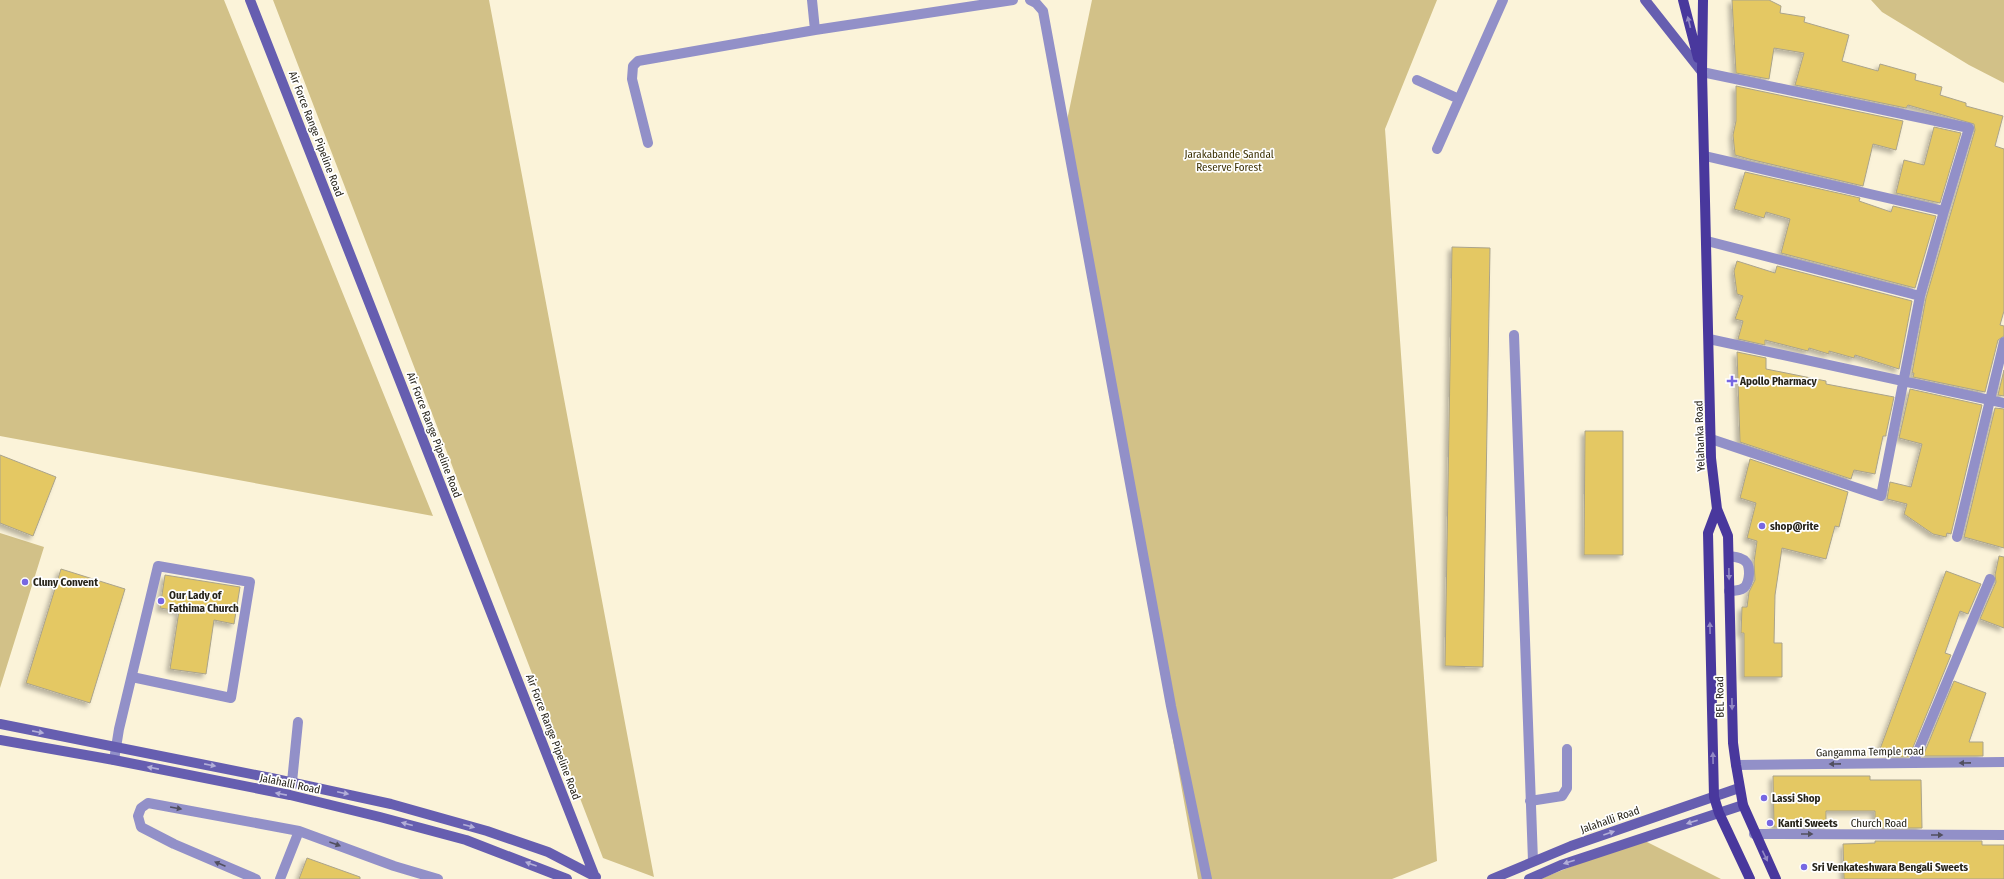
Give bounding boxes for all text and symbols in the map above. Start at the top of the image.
one-way arrow [1686,16,1692,29]
street label: Air Force Range Pipeline Road [286,69,346,199]
park label: Jarakabande Sandal Reserve Forest [1184,148,1274,174]
street label: Air Force Range Pipeline Road [404,370,464,500]
place label: Apollo Pharmacy [1739,375,1818,388]
marker: Apollo Pharmacy [1727,376,1737,386]
street label: Yelahanka Road [1692,400,1708,472]
place label: shop@rite [1770,520,1819,533]
marker: shop@rite [1757,521,1767,531]
one-way arrow [1726,568,1732,581]
place label: Cluny Convent [33,576,98,589]
marker: Cluny Convent [20,577,30,587]
place label: Our Lady of Fathima Church [169,589,239,615]
marker: Our Lady of Fathima Church [156,596,166,606]
one-way arrow [1707,621,1713,634]
street label: Air Force Range Pipeline Road [523,672,583,802]
street label: BEL Road [1713,676,1727,718]
one-way arrow [1729,698,1735,711]
one-way arrow [32,729,44,735]
street label: Gangamma Temple road [1816,745,1924,759]
one-way arrow [1710,751,1716,764]
one-way arrow [1959,759,1971,766]
one-way arrow [1828,761,1841,767]
one-way arrow [203,763,216,769]
one-way arrow [147,765,160,771]
street label: Jalahalli Road [259,771,321,797]
one-way arrow [275,790,287,796]
one-way arrow [337,791,350,797]
place label: Lassi Shop [1772,792,1821,805]
marker: Lassi Shop [1759,793,1769,803]
street label: Jalahalli Road [1579,804,1641,836]
one-way arrow [170,805,183,811]
place label: Kanti Sweets [1778,817,1838,830]
street label: Church Road [1851,817,1907,830]
marker: Kanti Sweets [1765,818,1775,828]
one-way arrow [1686,819,1698,825]
one-way arrow [401,821,413,827]
one-way arrow [463,823,476,829]
one-way arrow [1604,830,1616,836]
one-way arrow [1801,831,1814,837]
one-way arrow [1931,832,1944,838]
one-way arrow [330,841,342,847]
one-way arrow [1762,850,1768,862]
one-way arrow [1562,859,1574,865]
one-way arrow [214,860,226,867]
one-way arrow [524,861,536,867]
place label: Sri Venkateshwara Bengali Sweets [1812,861,1968,874]
marker: Sri Venkateshwara Bengali Sweets [1799,862,1809,872]

